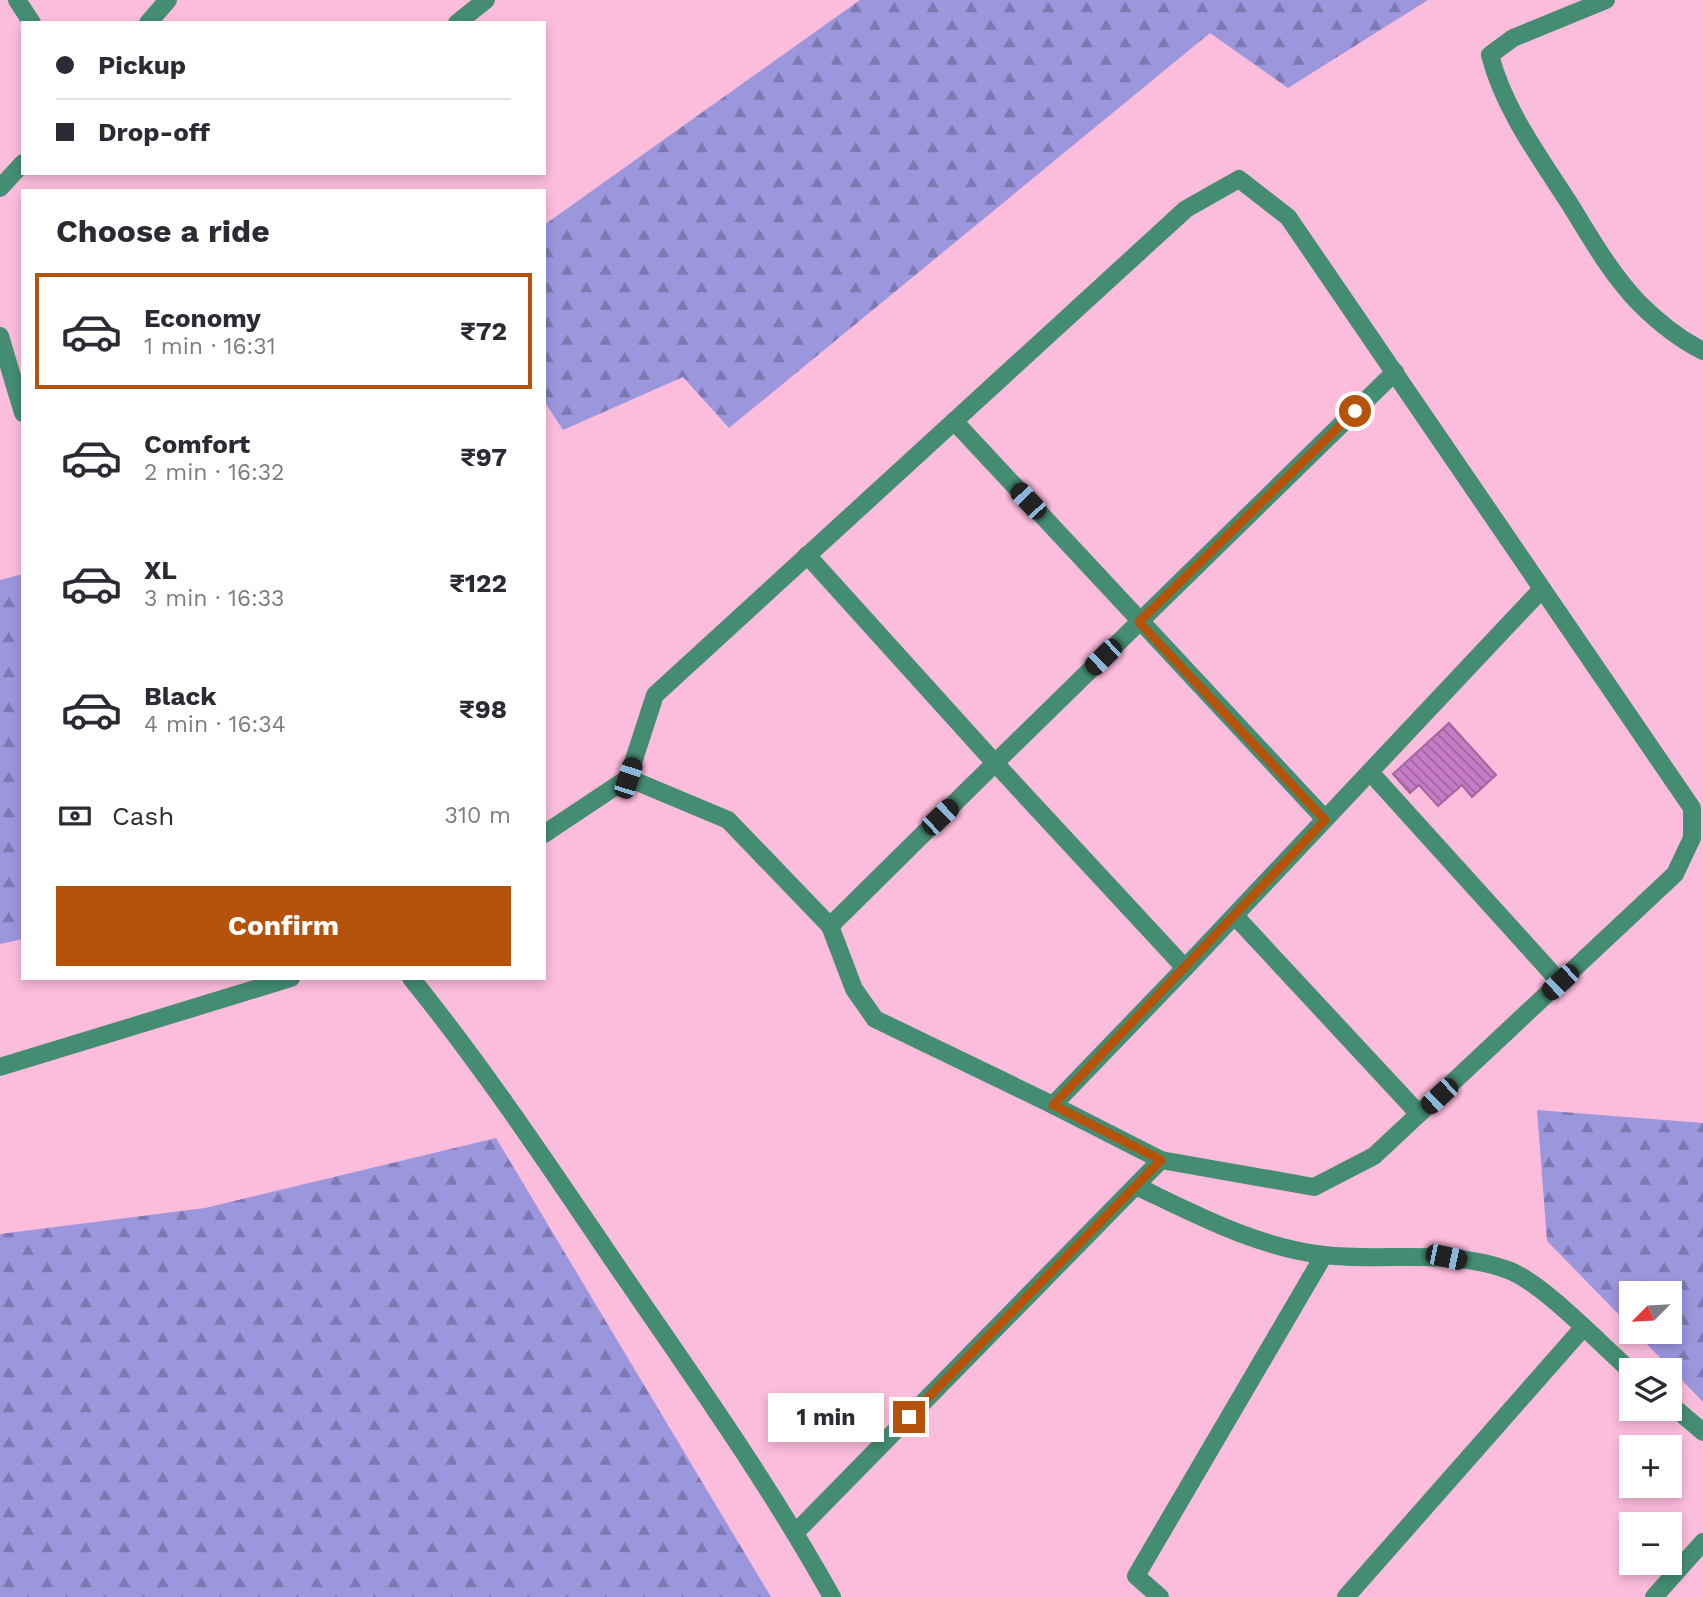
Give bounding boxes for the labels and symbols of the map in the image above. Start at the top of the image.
route start [1339,395,1371,427]
car [1006,478,1051,524]
car [1081,635,1126,679]
car [612,755,645,801]
car [918,795,963,839]
car [1538,960,1583,1004]
car [1417,1074,1462,1118]
car [1424,1242,1469,1272]
north arrow [1619,1281,1682,1344]
callout: 1 min [769,1392,884,1442]
route end [893,1401,925,1433]

